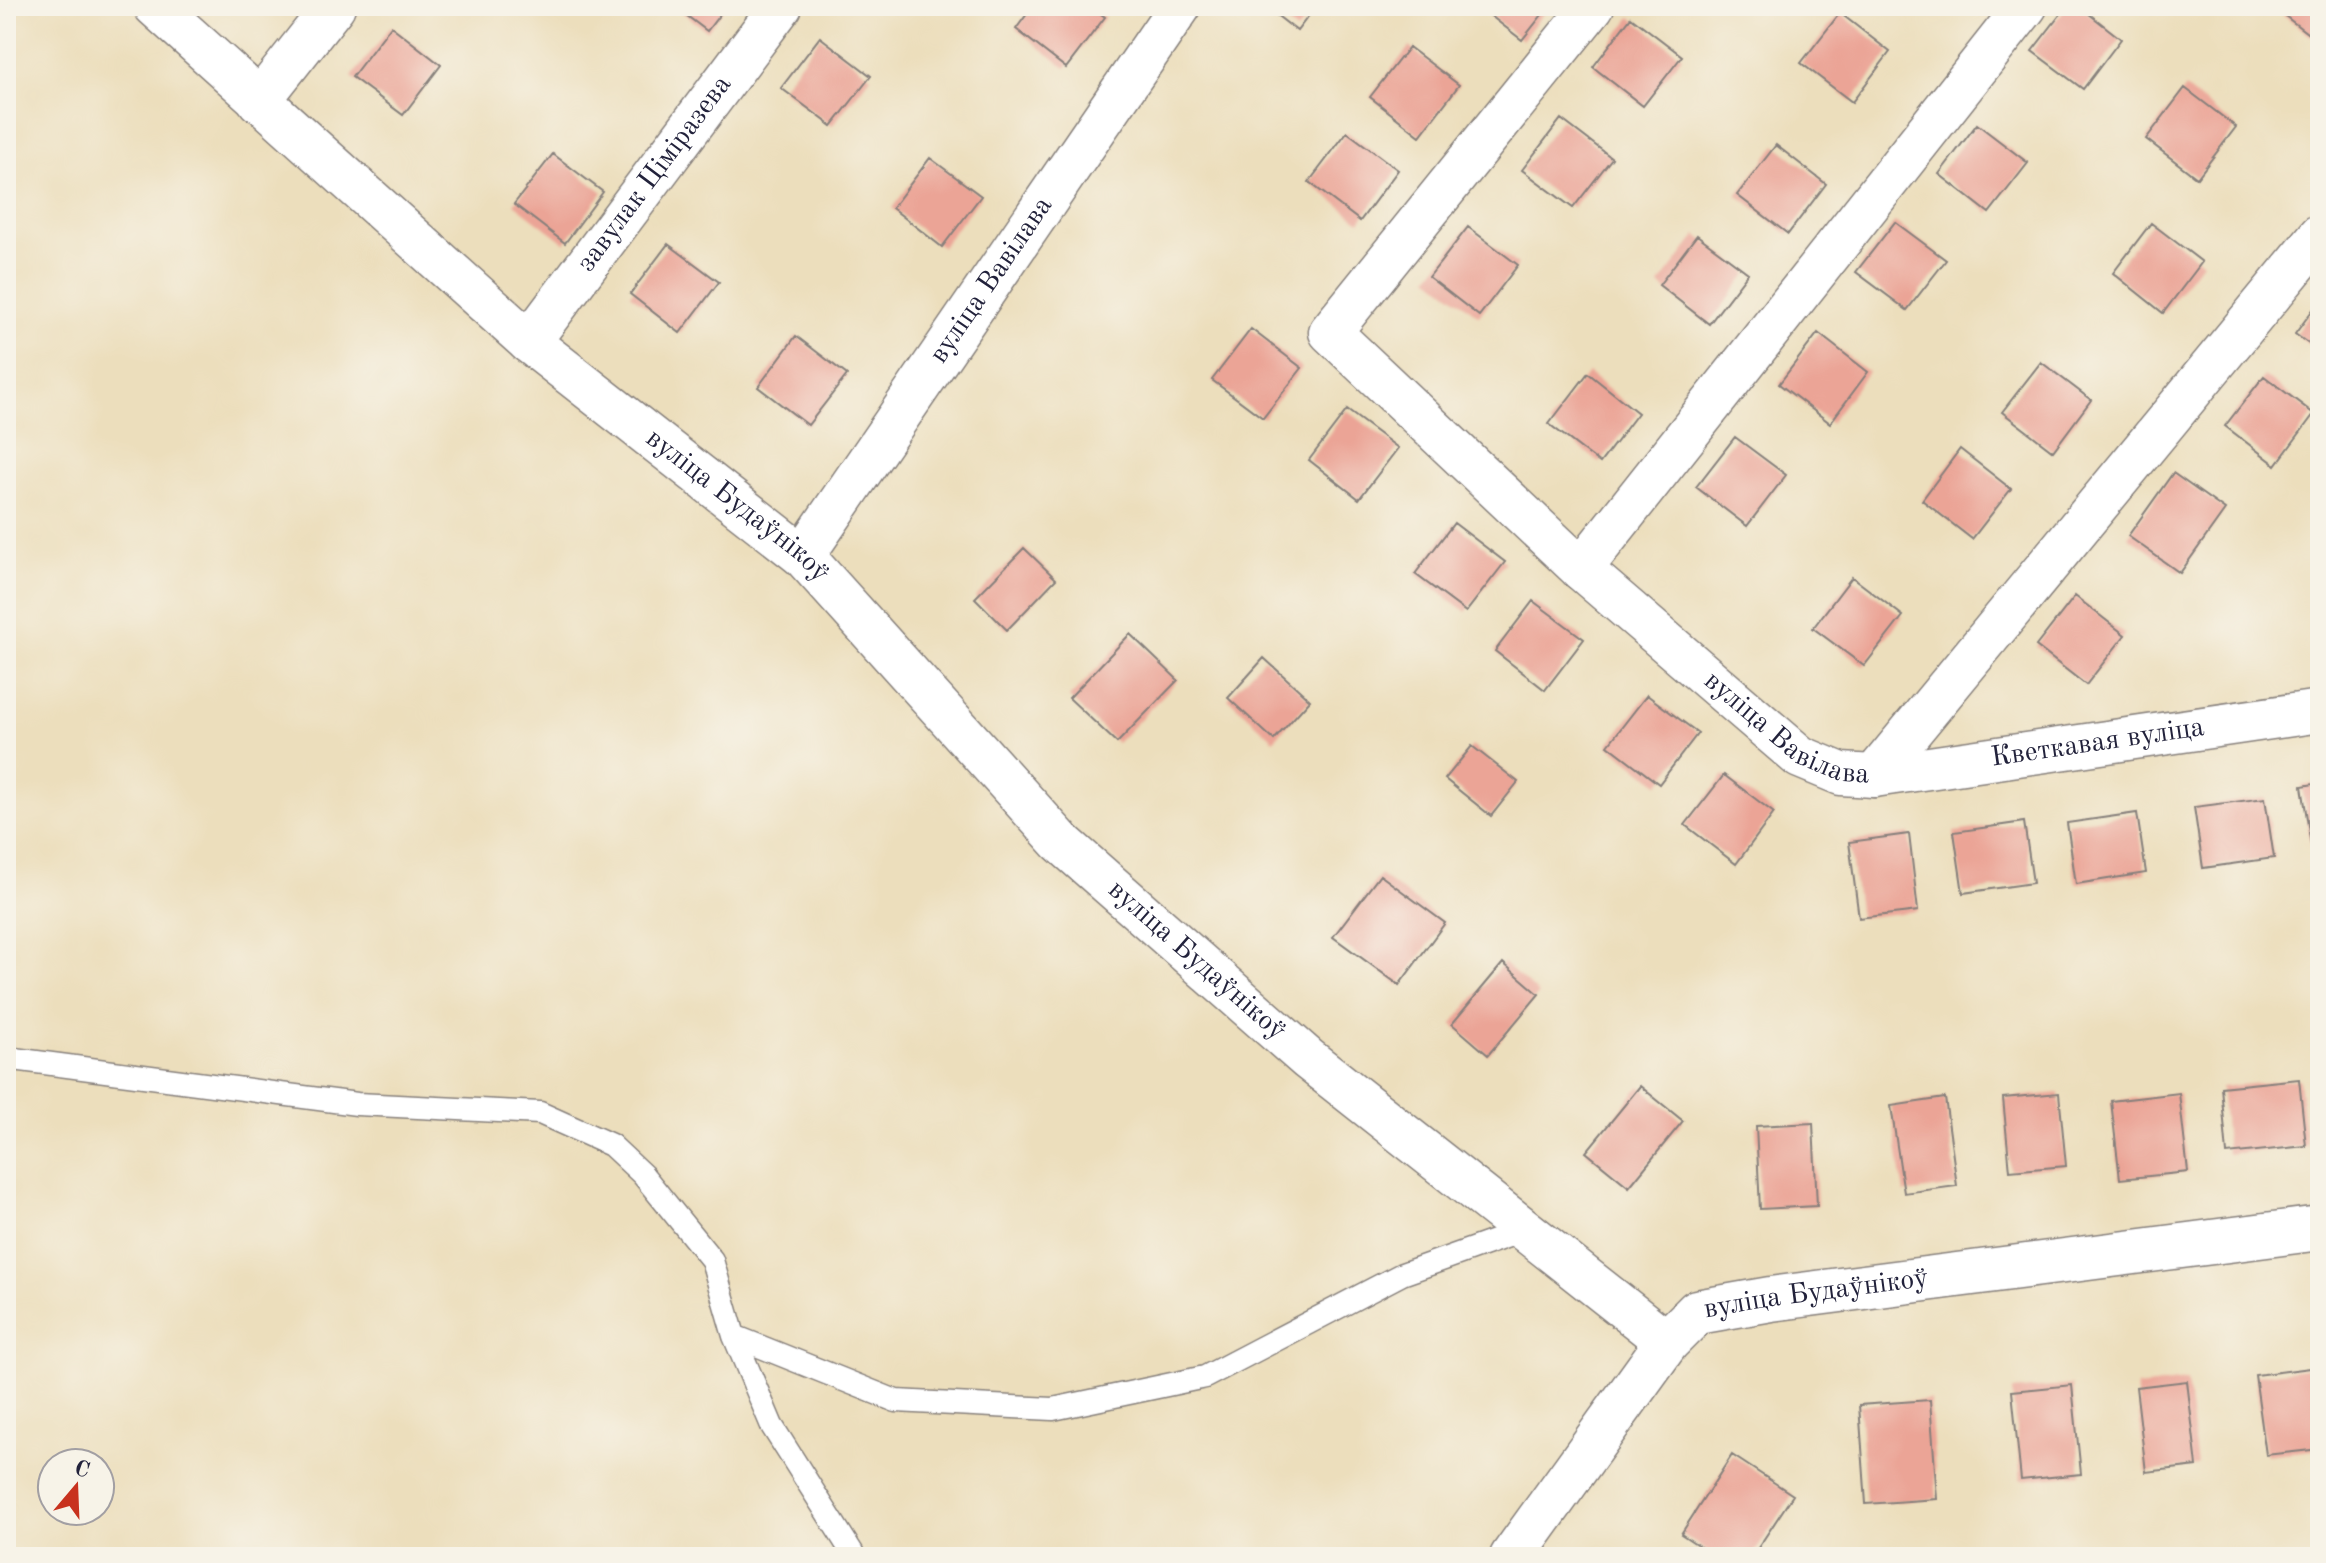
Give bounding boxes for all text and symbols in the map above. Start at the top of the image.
street label: завулак Ціміразева [573,71,737,277]
street label: вуліца Вавілава [925,192,1059,369]
street label: вуліца Будаўнікоў [640,425,834,588]
street label: вуліца Вавілава [1698,667,1870,790]
street label: Кветкавая вуліца [1989,714,2206,773]
street label: вуліца Будаўнікоў [1102,876,1291,1046]
street label: вуліца Будаўнікоў [1702,1265,1930,1325]
north arrow [36,1447,116,1527]
text: С [71,1457,92,1483]

